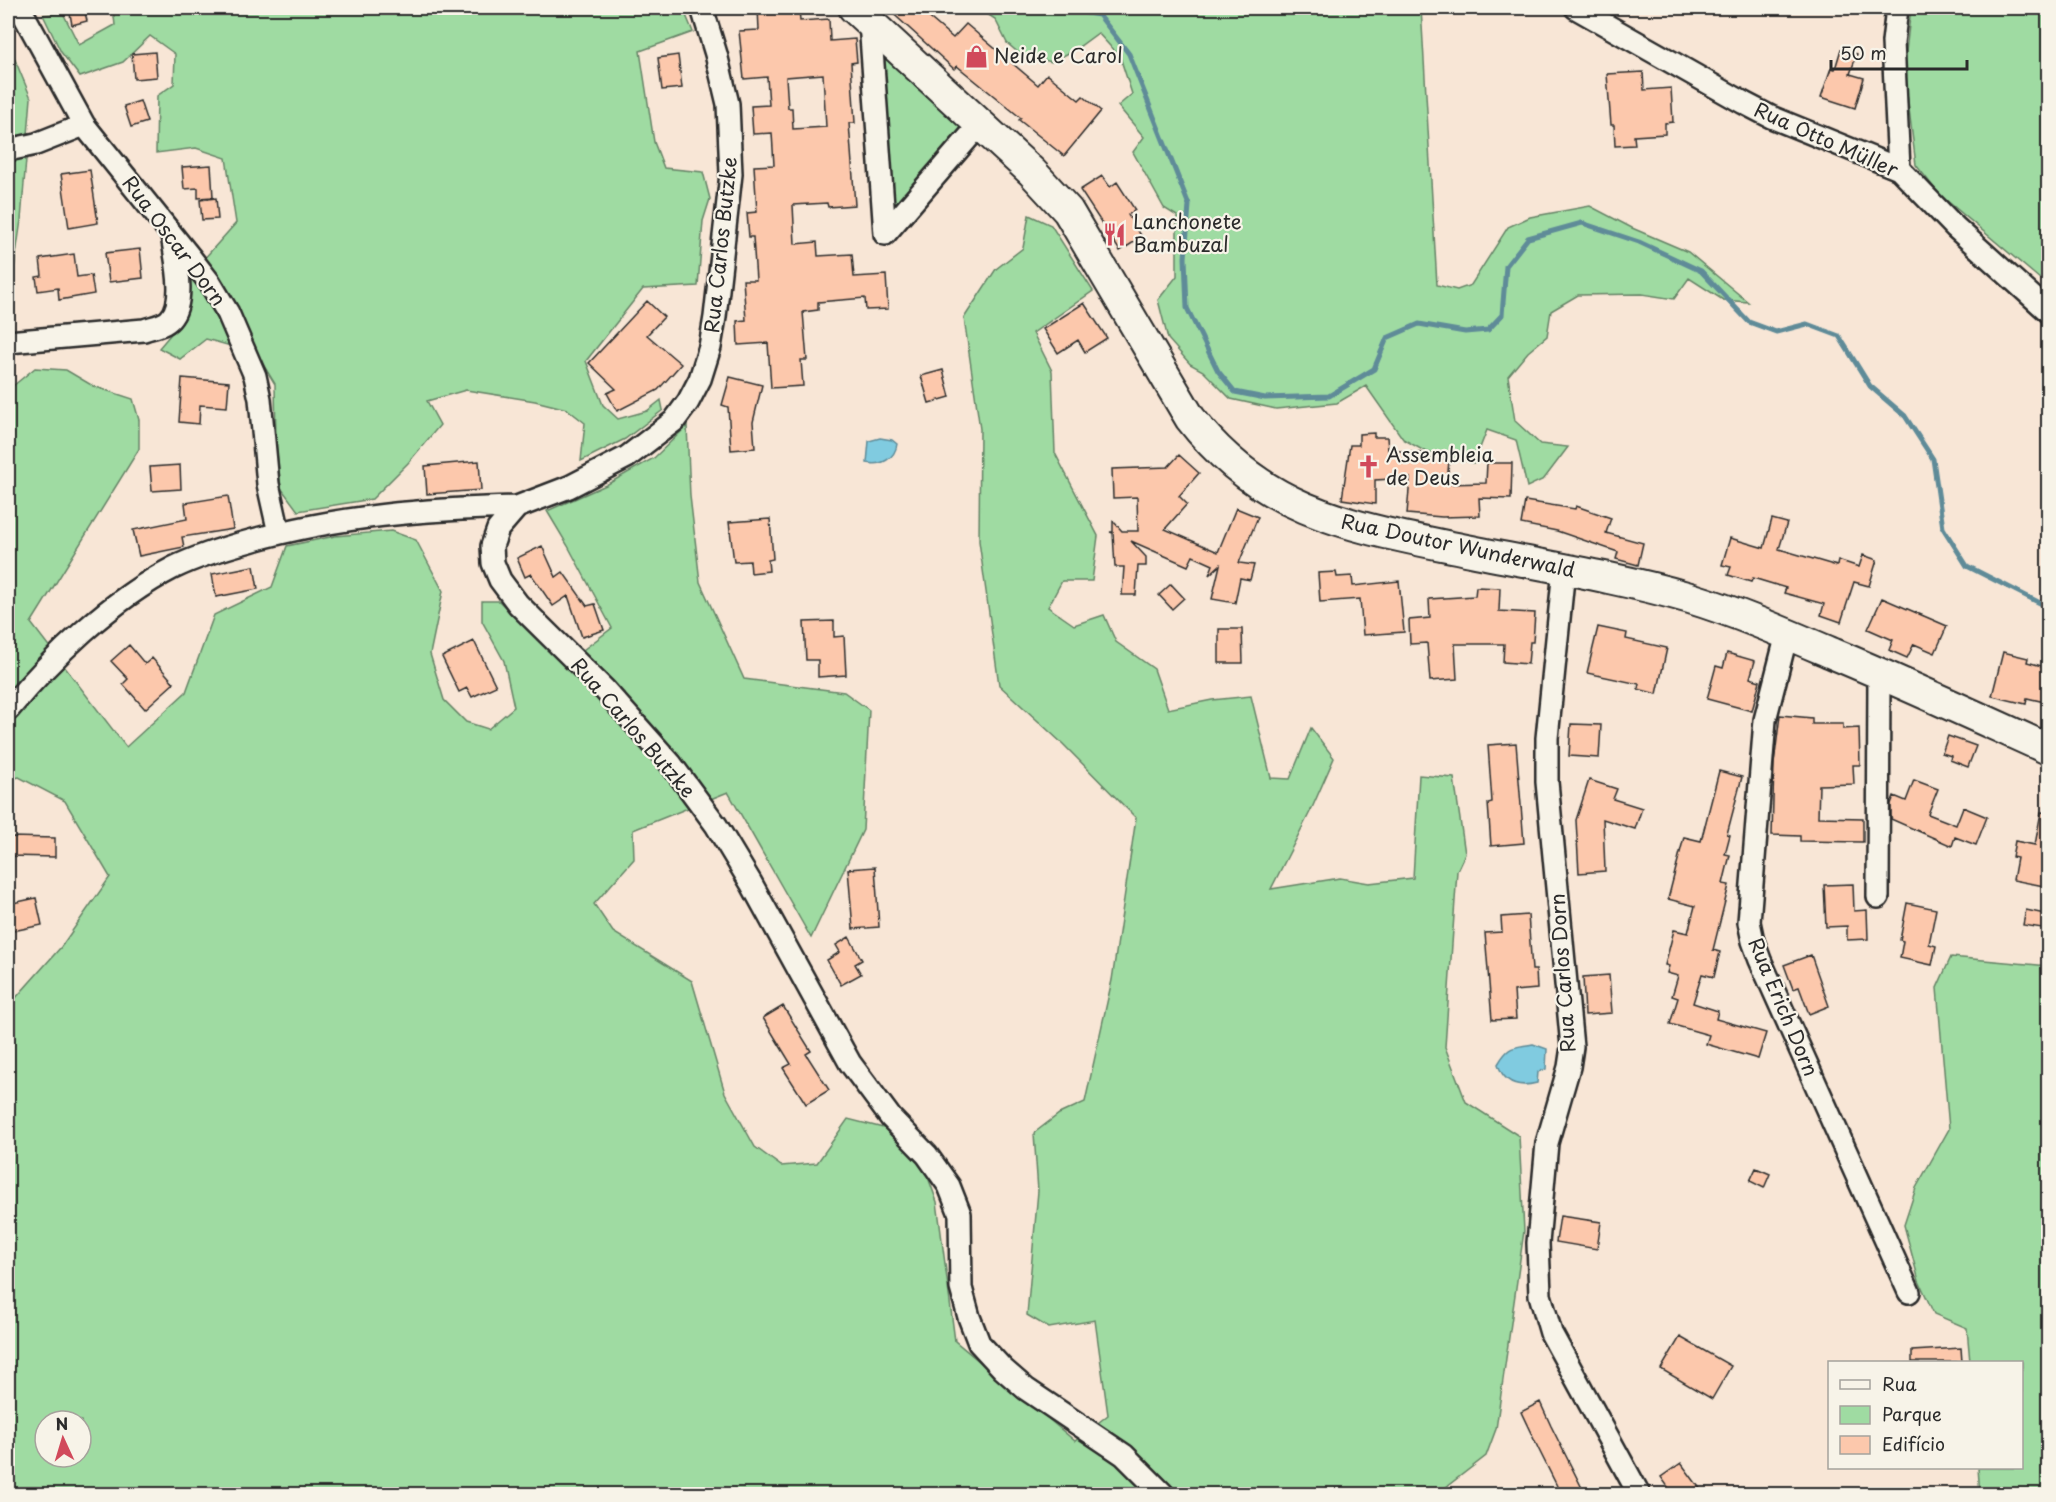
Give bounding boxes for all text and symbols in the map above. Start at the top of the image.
scale bar [1831,33,1968,71]
text: 50 m [1840,39,1887,66]
place label: Neide e Carol [994,40,1123,70]
shop icon: Neide e Carol [963,43,989,69]
street label: Rua Otto Müller [1750,94,1904,185]
street label: Rua Carlos Butzke [696,155,744,335]
street label: Rua Oscar Dorn [116,169,234,312]
place label: Lanchonete Bambuzal [1133,206,1242,259]
restaurant icon: Lanchonete Bambuzal [1102,221,1128,247]
place label: Assembleia de Deus [1386,439,1494,492]
church icon: Assembleia de Deus [1355,454,1381,480]
street label: Rua Doutor Wunderwald [1339,506,1578,584]
street label: Rua Carlos Butzke [564,651,703,804]
street label: Rua Carlos Dorn [1541,893,1583,1054]
street label: Rua Erich Dorn [1741,933,1827,1081]
legend [1828,1361,2023,1469]
text: Rua [1882,1370,1917,1397]
text: Parque [1882,1400,1942,1427]
north arrow [33,1409,93,1469]
text: N [55,1411,69,1435]
text: Edifício [1882,1430,1945,1457]

